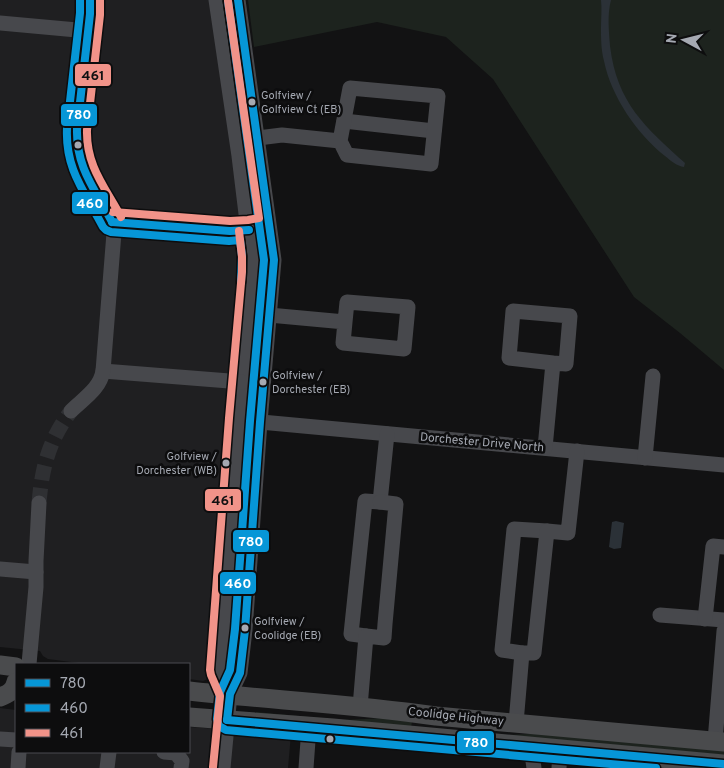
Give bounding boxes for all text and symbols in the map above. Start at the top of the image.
north arrow [659,15,709,65]
text: N [664,33,682,45]
line badge: 461 [74,63,112,87]
text: 461 [81,68,105,85]
place label: Golfview / Golfview Ct (EB) [261,89,341,117]
marker: Golfview / Golfview Ct (EB) [247,97,257,107]
line badge: 780 [60,103,98,127]
text: 780 [67,107,91,124]
unlabelled marker [73,140,83,150]
line badge: 460 [71,191,109,215]
text: 460 [77,196,103,213]
place label: Golfview / Dorchester (EB) [272,369,350,397]
marker: Golfview / Dorchester (EB) [258,377,268,387]
street label: Dorchester Drive North [419,430,545,456]
place label: Golfview / Dorchester (WB) [136,450,218,478]
marker: Golfview / Dorchester (WB) [221,458,231,468]
line badge: 461 [204,488,242,512]
text: 461 [211,493,235,510]
line badge: 780 [232,529,270,553]
text: 780 [239,534,263,551]
line badge: 460 [219,571,257,595]
text: 460 [225,576,251,593]
place label: Golfview / Coolidge (EB) [254,615,321,643]
marker: Golfview / Coolidge (EB) [240,623,250,633]
legend [15,663,190,753]
text: 780 [60,675,86,694]
text: 460 [60,700,88,719]
street label: Coolidge Highway [407,704,505,730]
text: 461 [60,725,84,744]
line badge: 780 [456,730,495,754]
unlabelled marker [325,734,335,744]
text: 780 [464,735,488,752]

